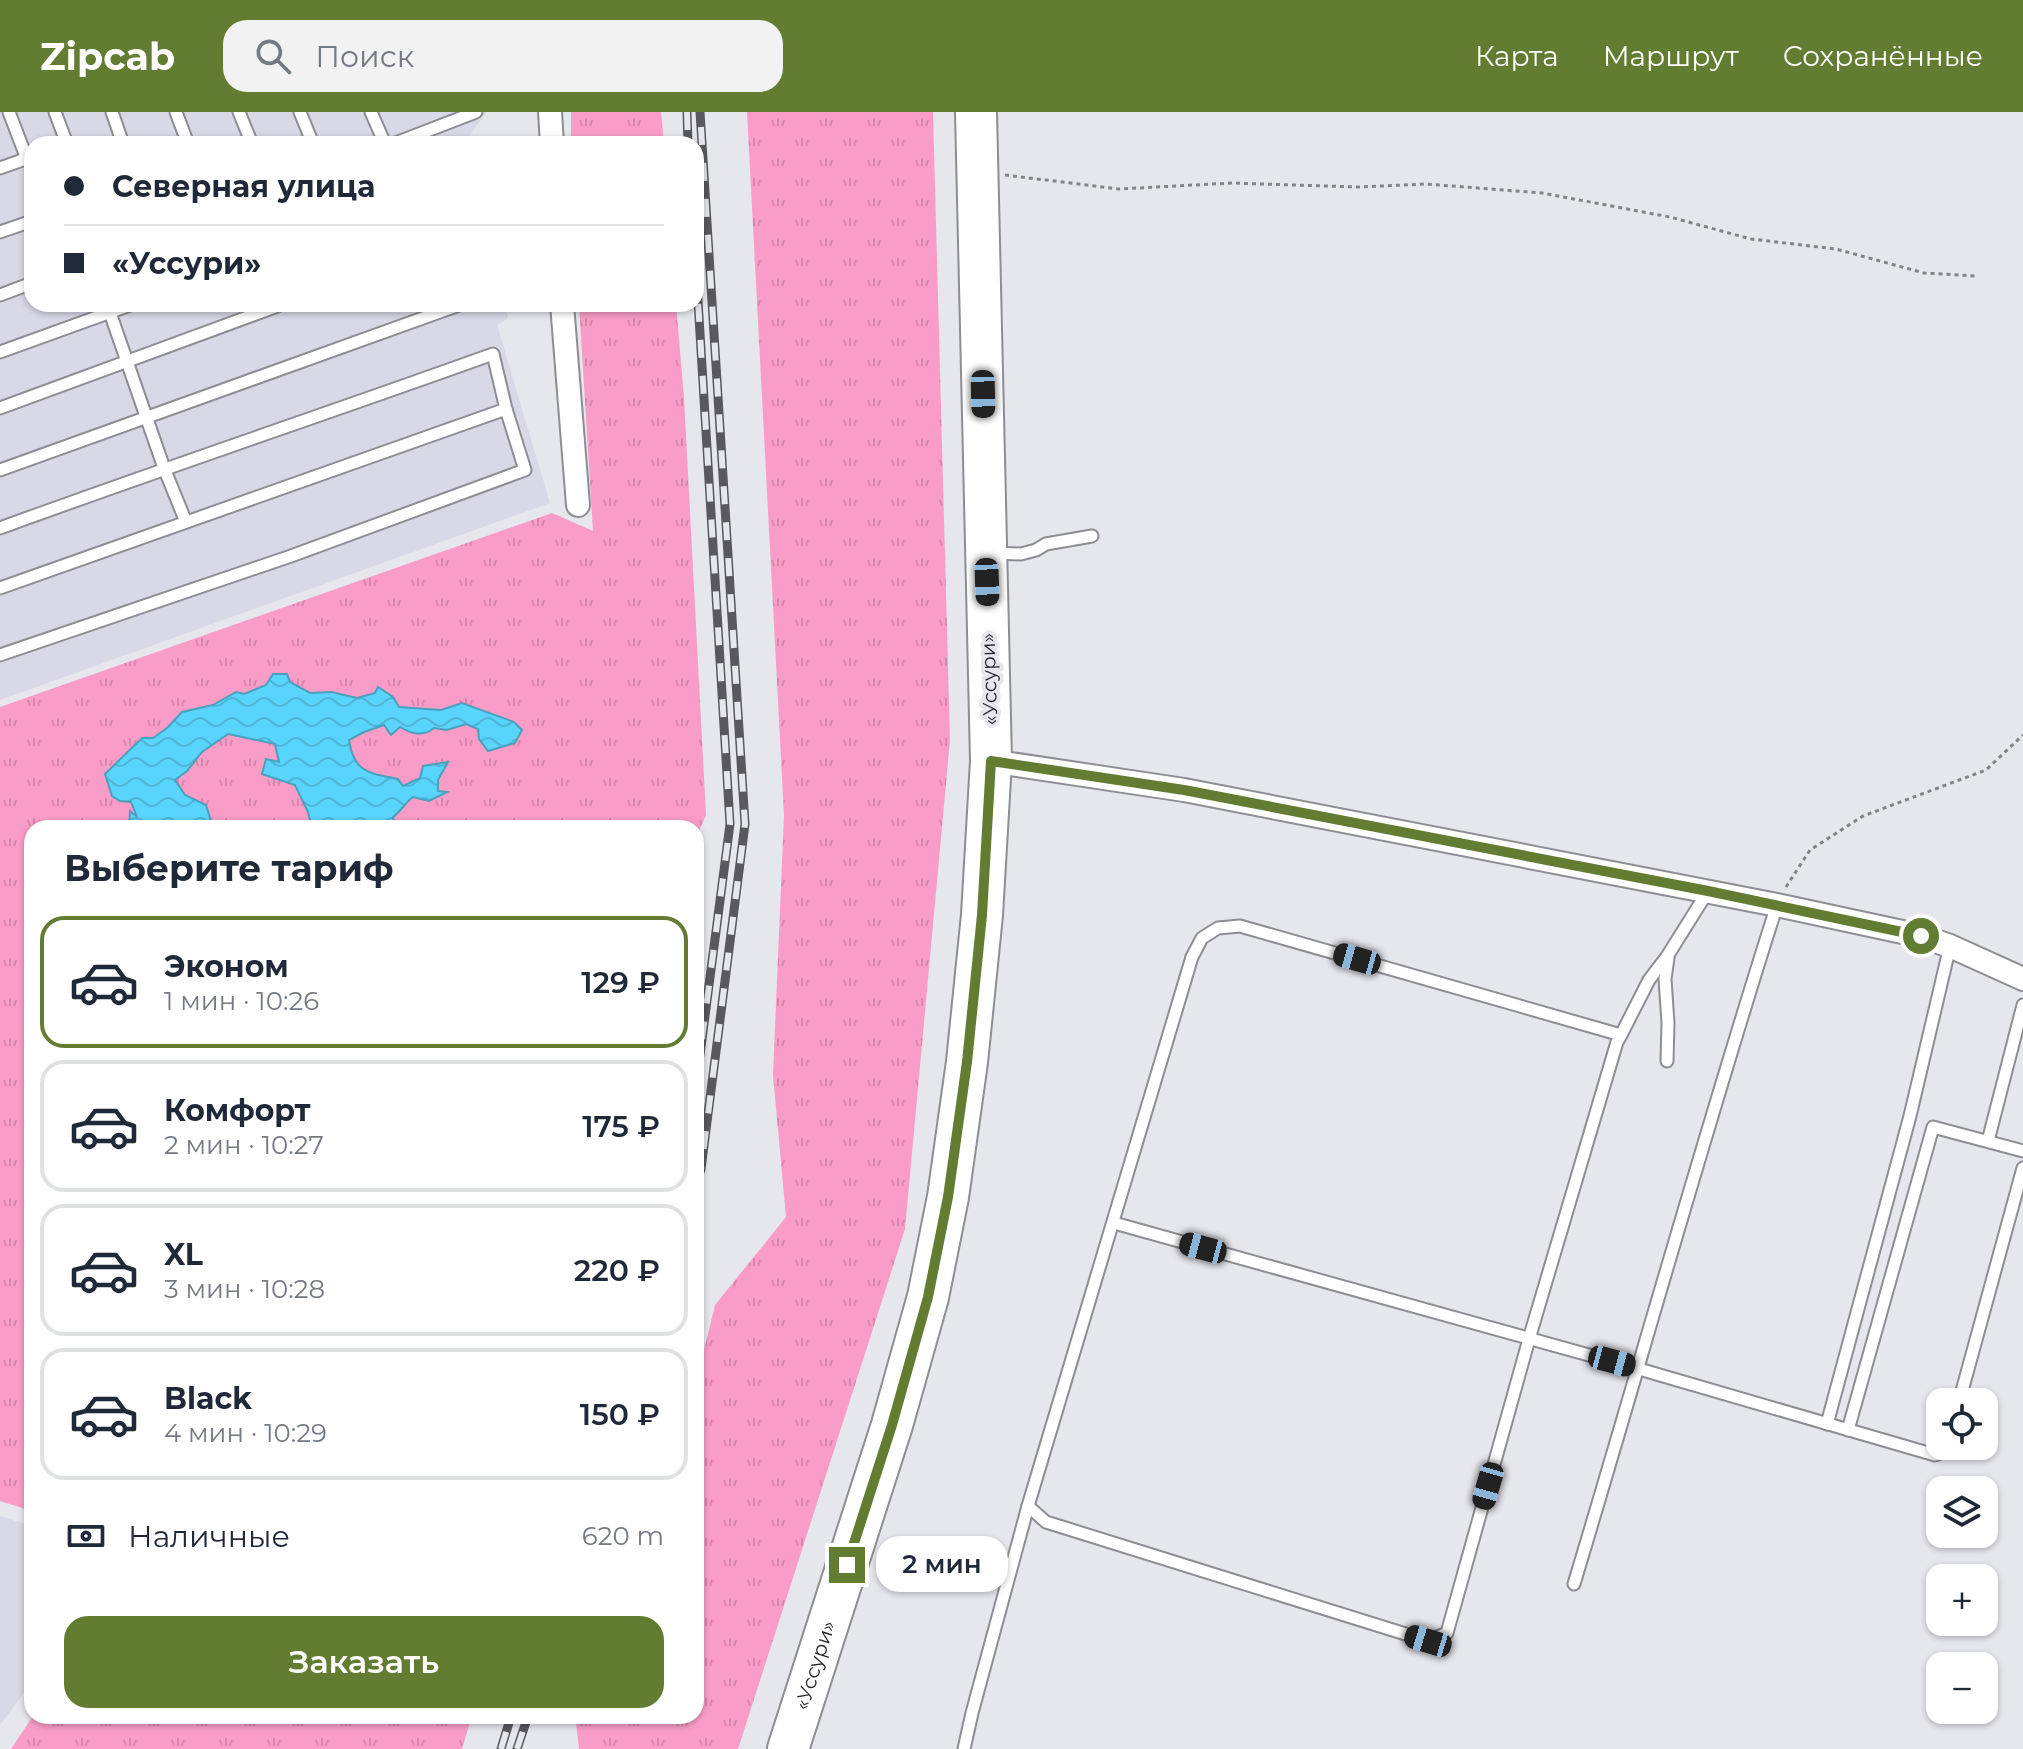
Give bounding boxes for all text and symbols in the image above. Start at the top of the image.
search box [223,20,783,92]
text: Zipcab [40,33,175,80]
icon: search [251,34,295,78]
text: Поиск [315,38,414,75]
text: Карта [1475,39,1559,73]
text: Маршрут [1603,39,1739,73]
text: Сохранённые [1783,39,1983,73]
text: Северная улица [112,168,375,205]
text: «Уссури» [112,245,261,282]
car [971,370,995,418]
car [974,558,1000,606]
street label: «Уссури» [975,632,1003,726]
text: Выберите тариф [64,846,394,890]
route start [1903,918,1939,954]
car [1331,941,1383,977]
icon: car [68,946,140,1018]
text: Эконом [164,948,289,985]
text: 129 ₽ [581,964,660,1001]
text: 1 мин · 10:26 [164,985,319,1017]
icon: car [68,1090,140,1162]
text: Комфорт [164,1092,311,1129]
text: 175 ₽ [582,1108,660,1145]
text: 2 мин · 10:27 [164,1129,324,1161]
car [1177,1230,1229,1266]
icon: car [68,1234,140,1306]
text: XL [164,1236,203,1273]
text: 220 ₽ [574,1252,660,1289]
text: 3 мин · 10:28 [164,1273,325,1305]
car [1586,1343,1638,1379]
icon: car [68,1378,140,1450]
text: Black [164,1380,252,1417]
map controls [1926,1388,1998,1724]
button: locate [1926,1388,1998,1460]
text: 150 ₽ [580,1396,660,1433]
text: 4 мин · 10:29 [164,1417,327,1449]
car [1470,1460,1506,1512]
button: layers [1926,1476,1998,1548]
icon: cash [64,1514,108,1558]
text: Наличные [128,1518,290,1555]
text: 620 m [582,1520,664,1552]
callout: 2 мин [875,1537,1007,1593]
route end [829,1547,865,1583]
text: 2 мин [902,1548,982,1580]
button: + [1926,1564,1998,1636]
button: Заказать [64,1616,664,1708]
street label: «Уссури» [789,1618,840,1713]
car [1402,1623,1454,1659]
button: − [1926,1652,1998,1724]

